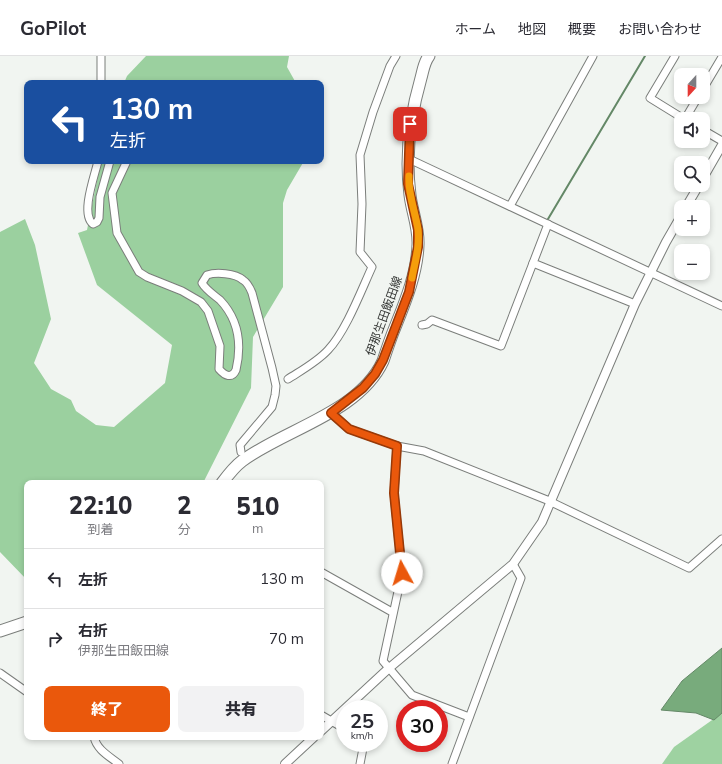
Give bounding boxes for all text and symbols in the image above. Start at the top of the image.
text: GoPilot [20,16,86,40]
text: ホーム [454,20,496,38]
text: 地図 [518,20,546,38]
text: 概要 [568,20,596,38]
text: お問い合わせ [618,20,702,38]
north arrow [674,68,710,104]
map controls [674,68,710,280]
text: 130 m [110,91,193,126]
icon: left [44,96,96,148]
pin [393,107,427,141]
button: sound [674,112,710,148]
icon: arrive [399,113,421,135]
text: 左折 [110,129,146,152]
button: search [674,156,710,192]
button: + [674,200,710,236]
button: − [674,244,710,280]
street label: 伊那生田飯田線 [362,274,405,358]
text: 22:10 [69,490,132,520]
text: 2 [177,490,192,520]
text: 510 [236,491,279,521]
text: m [252,520,263,536]
text: 到着 [88,521,114,537]
text: 分 [178,521,191,537]
position arrow [381,552,423,594]
icon: left [44,568,66,590]
text: 130 m [260,569,304,588]
text: 左折 [78,570,108,589]
text: 右折 [78,621,108,640]
icon: right [44,628,66,650]
text: 70 m [269,629,304,648]
text: 伊那生田飯田線 [78,642,169,658]
button: 終了 [44,686,170,732]
button: 共有 [178,686,304,732]
speed limit sign: 30 [396,700,448,752]
text: 25 [350,708,374,733]
text: km/h [351,729,373,742]

